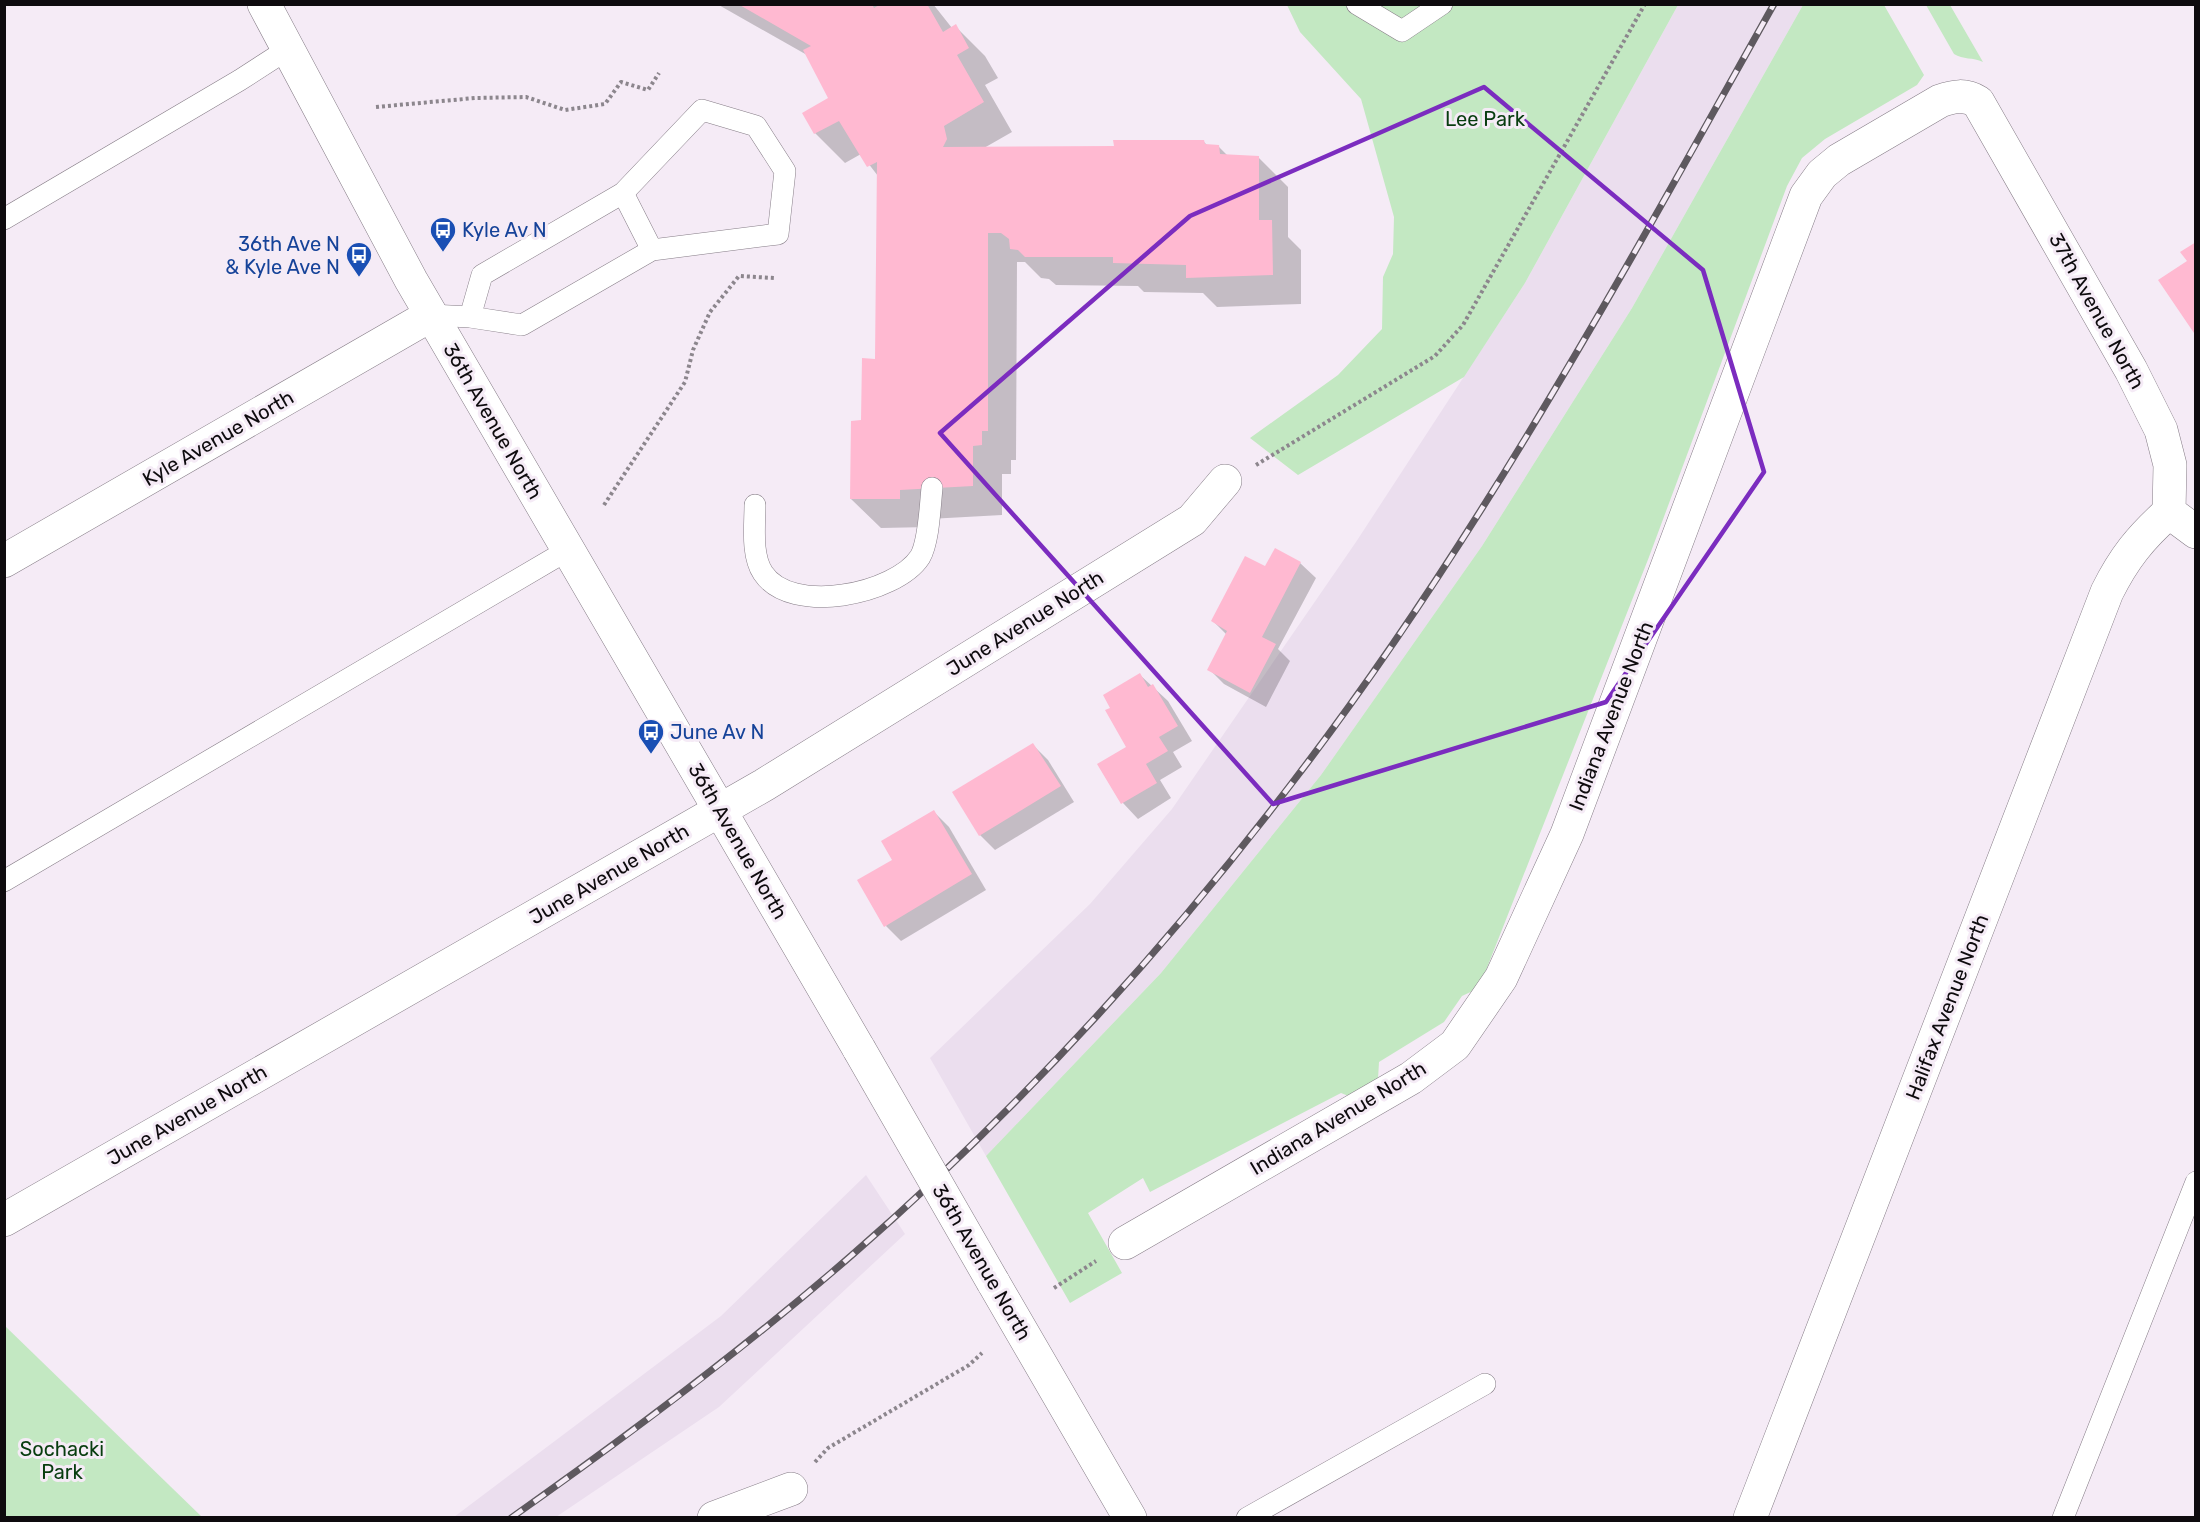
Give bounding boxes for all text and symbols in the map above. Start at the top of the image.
park label: Lee Park [1445,107,1526,131]
bus stop icon: Kyle Av N [428,215,458,253]
place label: Kyle Av N [462,218,547,242]
street label: 37th Avenue North [2044,229,2150,393]
place label: 36th Ave N & Kyle Ave N [225,232,340,279]
bus stop icon: 36th Ave N & Kyle Ave N [344,240,374,278]
street label: 36th Avenue North [439,339,547,503]
street label: Kyle Avenue North [138,385,298,491]
street label: June Avenue North [942,565,1108,681]
street label: Indiana Avenue North [1564,618,1658,814]
bus stop icon: June Av N [636,717,666,755]
place label: June Av N [670,720,764,744]
street label: 36th Avenue North [684,759,792,923]
street label: June Avenue North [525,819,693,929]
street label: Halifax Avenue North [1901,911,1993,1103]
street label: Indiana Avenue North [1246,1056,1430,1180]
street label: June Avenue North [103,1060,271,1170]
street label: 36th Avenue North [928,1180,1036,1344]
park label: Sochacki Park [20,1437,104,1484]

